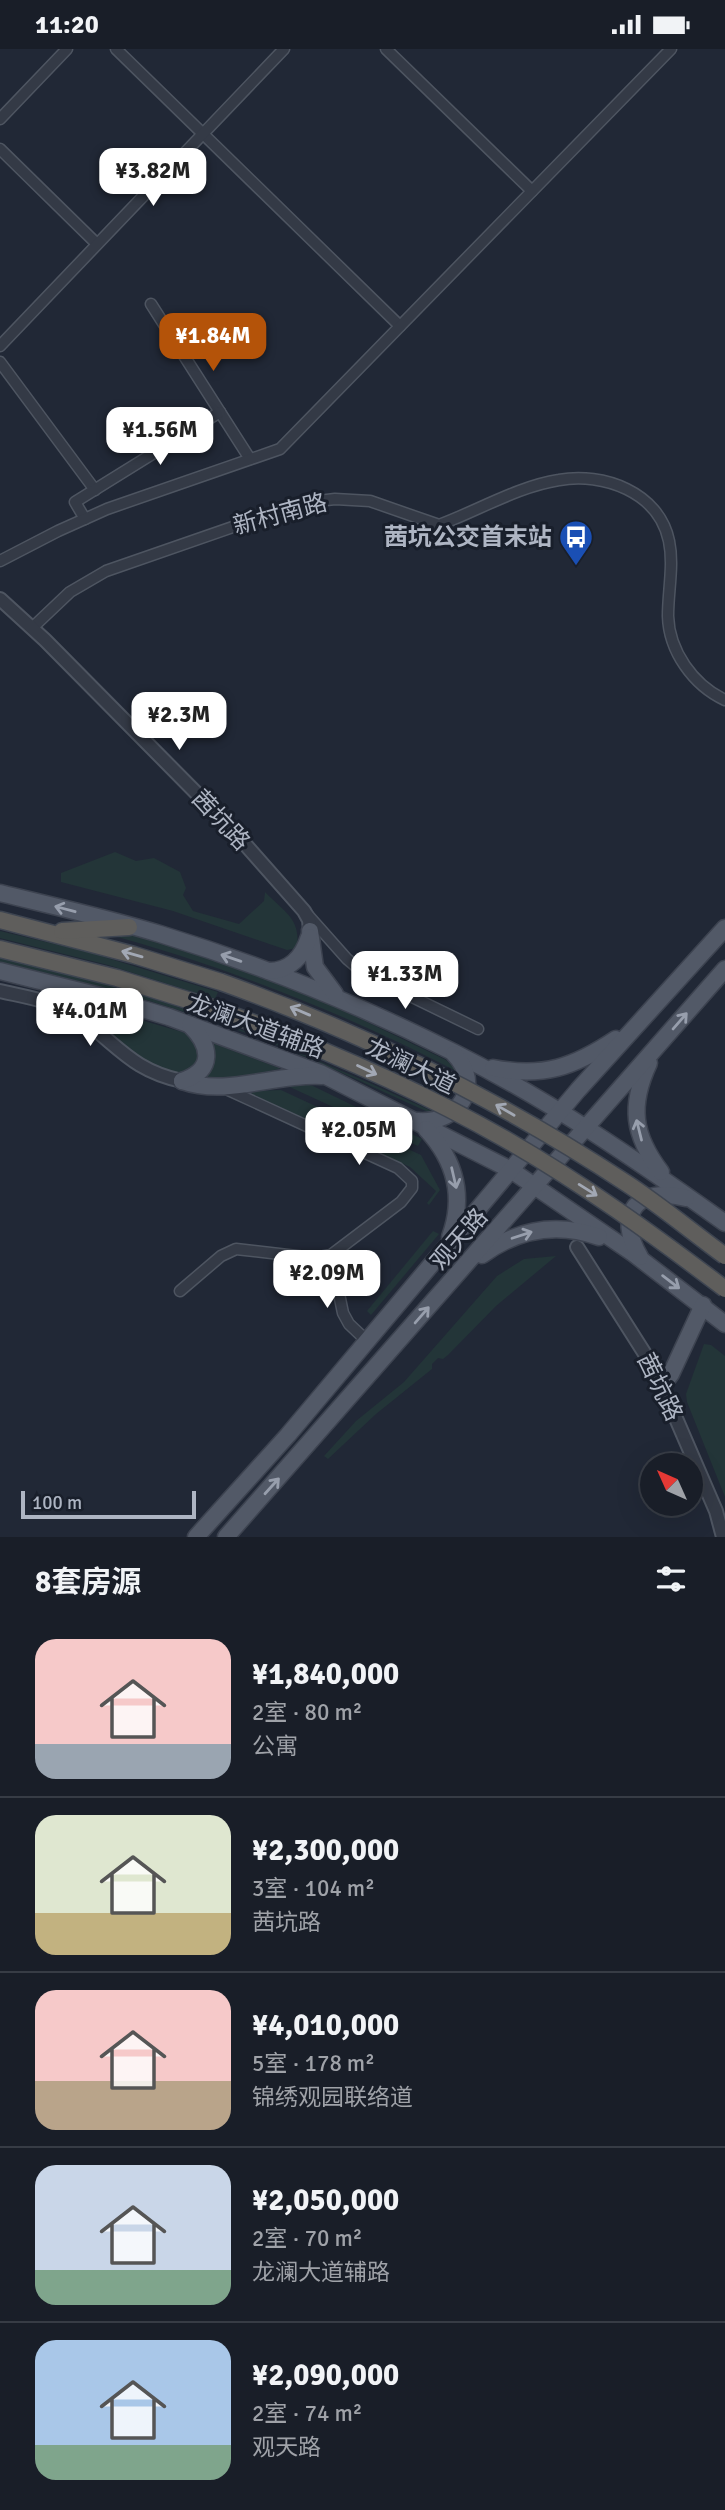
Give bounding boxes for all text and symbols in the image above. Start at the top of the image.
text: 11:20 [35,9,99,41]
pin: ¥3.82M [96,149,210,208]
text: ¥3.82M [115,156,191,185]
pin: ¥1.84M [156,313,270,373]
text: ¥1.84M [175,321,251,350]
pin: ¥1.56M [103,407,217,467]
text: ¥1.56M [122,415,198,444]
street label: 新村南路 [230,487,330,541]
bus stop icon: 茜坑公交首末站 [557,518,595,567]
place label: 茜坑公交首末站 [384,522,552,552]
pin: ¥2.3M [130,693,228,752]
text: ¥2.3M [147,700,211,729]
street label: 茜坑路 [185,783,257,857]
one-way arrow [54,902,77,915]
one-way arrow [122,947,144,960]
one-way arrow [221,951,243,963]
pin: ¥1.33M [348,951,462,1011]
text: ¥1.33M [367,959,443,988]
street label: 龙澜大道辅路 [183,987,329,1065]
pin: ¥4.01M [33,989,147,1048]
text: ¥4.01M [52,996,128,1025]
one-way arrow [290,1004,312,1017]
one-way arrow [672,1012,688,1030]
street label: 龙澜大道 [361,1031,461,1101]
one-way arrow [356,1063,377,1077]
one-way arrow [496,1103,516,1117]
pin: ¥2.05M [302,1107,416,1167]
text: ¥2.05M [321,1115,397,1144]
one-way arrow [632,1119,645,1142]
one-way arrow [448,1166,461,1189]
one-way arrow [577,1184,597,1198]
street label: 观天路 [424,1202,494,1276]
one-way arrow [510,1228,532,1241]
pin: ¥2.09M [270,1251,384,1310]
text: ¥2.09M [289,1258,365,1287]
one-way arrow [661,1274,680,1289]
one-way arrow [414,1306,430,1324]
street label: 茜坑路 [631,1348,689,1426]
north arrow [640,1453,704,1515]
map controls [640,1453,703,1516]
one-way arrow [264,1477,280,1495]
scale bar [21,1488,196,1520]
text: 100 m [32,1491,82,1515]
icon: filters [652,1560,690,1598]
text: 8套房源 [35,1564,141,1601]
text: ¥1,840,000 [252,1656,399,1693]
icon: home [91,1667,175,1751]
text: 2室 · 80 m² [252,1698,362,1727]
text: 公寓 [252,1732,298,1761]
text: ¥2,300,000 [252,1832,399,1869]
icon: home [91,1843,175,1927]
text: 3室 · 104 m² [252,1874,375,1903]
text: 茜坑路 [252,1908,321,1937]
text: ¥4,010,000 [252,2007,399,2044]
icon: home [91,2018,175,2102]
text: 5室 · 178 m² [252,2049,375,2078]
text: 锦绣观园联络道 [252,2083,413,2112]
text: ¥2,050,000 [252,2182,399,2219]
icon: home [91,2193,175,2277]
text: 2室 · 70 m² [252,2224,362,2253]
text: 龙澜大道辅路 [252,2258,390,2287]
text: ¥2,090,000 [252,2357,399,2394]
icon: home [91,2368,175,2452]
text: 2室 · 74 m² [252,2399,362,2428]
text: 观天路 [252,2433,321,2462]

